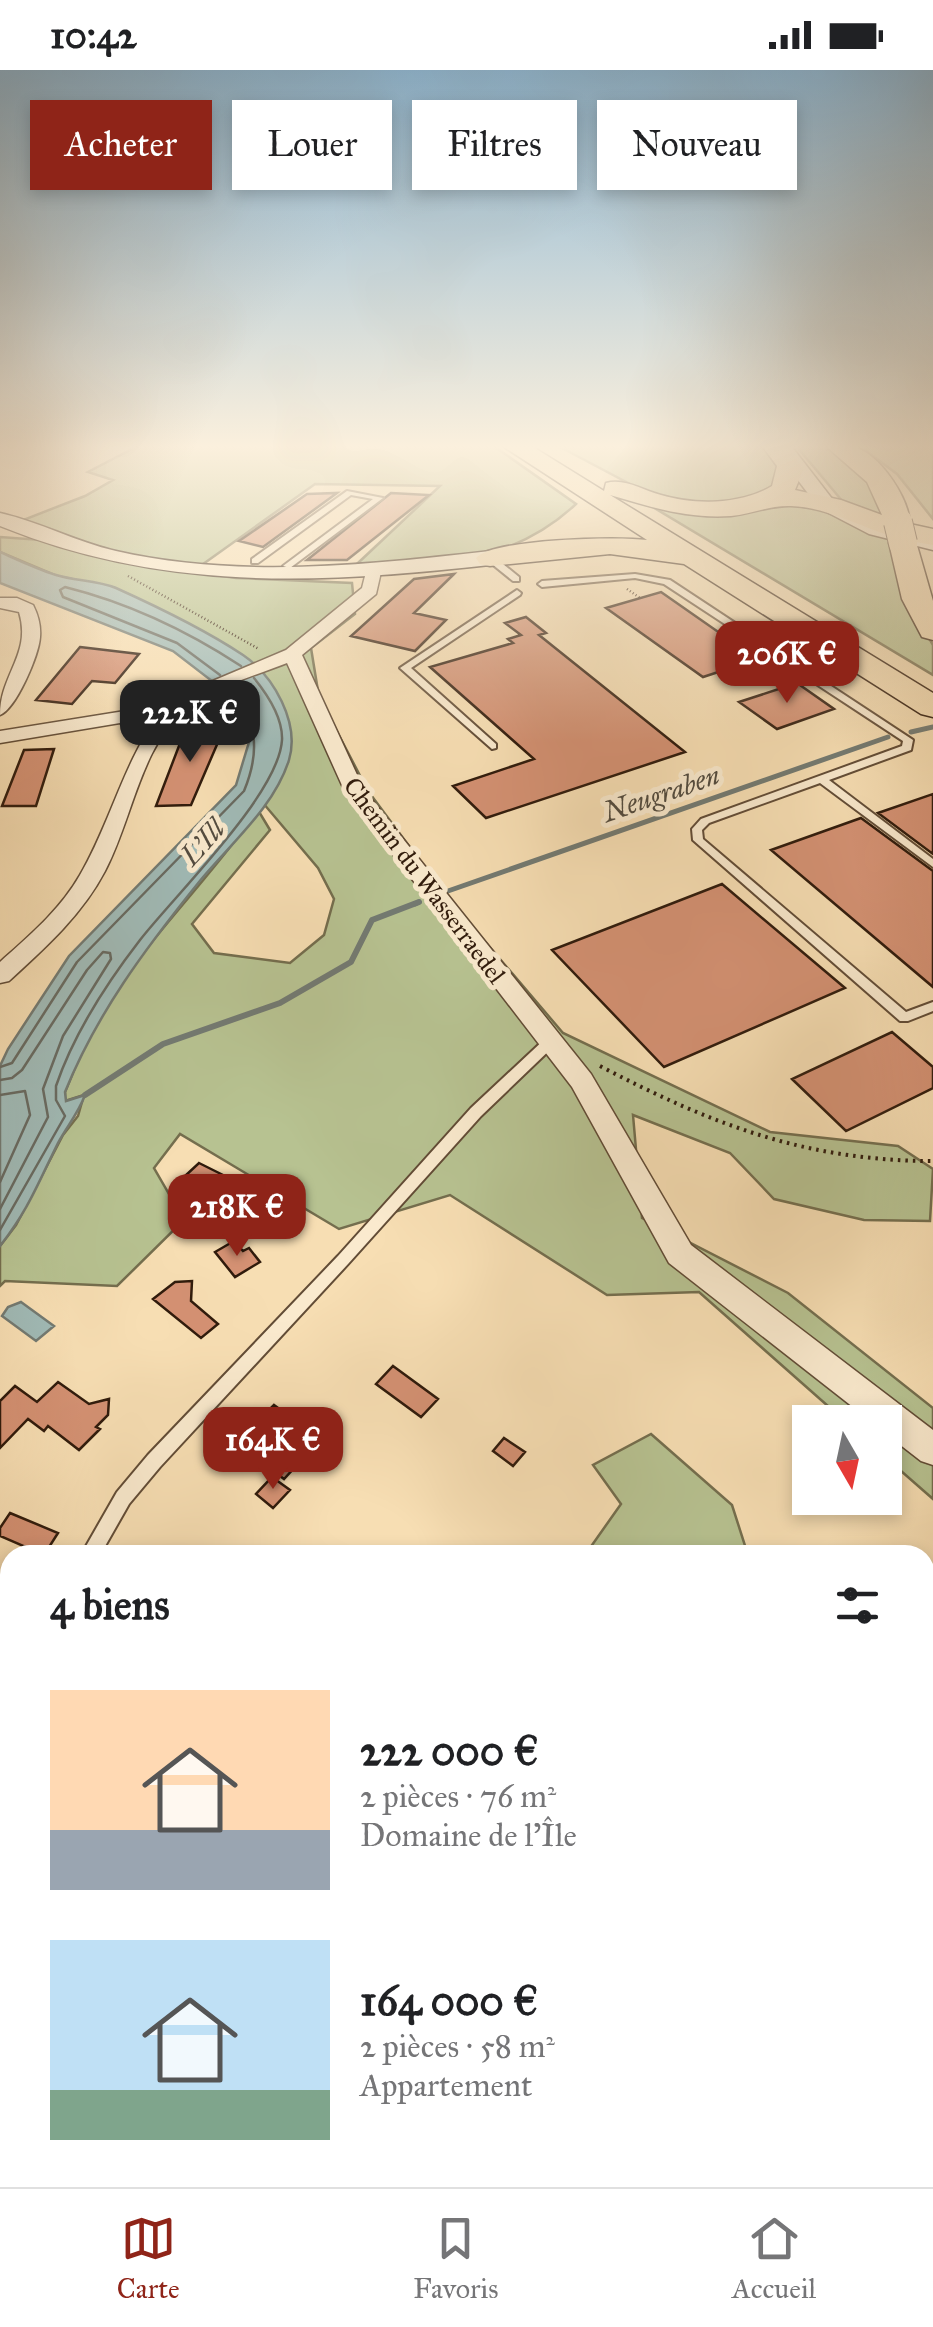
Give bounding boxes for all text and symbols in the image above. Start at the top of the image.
text: 10:42 [50,12,136,58]
chip: Acheter [30,100,212,190]
chip: Louer [232,100,392,190]
chip: Filtres [412,100,577,190]
chip: Nouveau [597,100,797,190]
pin: 206K € [706,621,868,706]
text: 206K € [737,634,837,673]
pin: 222K € [109,680,271,765]
text: 222K € [142,693,238,732]
water label: Neugraben [596,757,724,830]
street label: Chemin du Wasserraedel [337,771,512,990]
water label: L'Ill [171,810,234,874]
pin: 218K € [156,1174,318,1259]
text: 218K € [190,1187,284,1226]
north arrow [792,1405,902,1515]
map controls [792,1405,902,1515]
pin: 164K € [192,1407,354,1492]
text: 164K € [225,1420,321,1459]
icon: filters [830,1578,885,1633]
text: 4 biens [50,1579,170,1631]
text: 222 000 € [360,1725,539,1777]
icon: home [130,1730,250,1850]
text: 2 pièces · 76 m² [360,1777,556,1816]
text: Domaine de l'Île [360,1816,577,1855]
text: 164 000 € [360,1975,538,2027]
icon: home [130,1980,250,2100]
text: 2 pièces · 58 m² [360,2027,555,2066]
text: Appartement [360,2066,532,2105]
tab: Carte [117,2211,180,2306]
tab: Favoris [413,2211,498,2306]
tab: Accueil [732,2211,816,2306]

